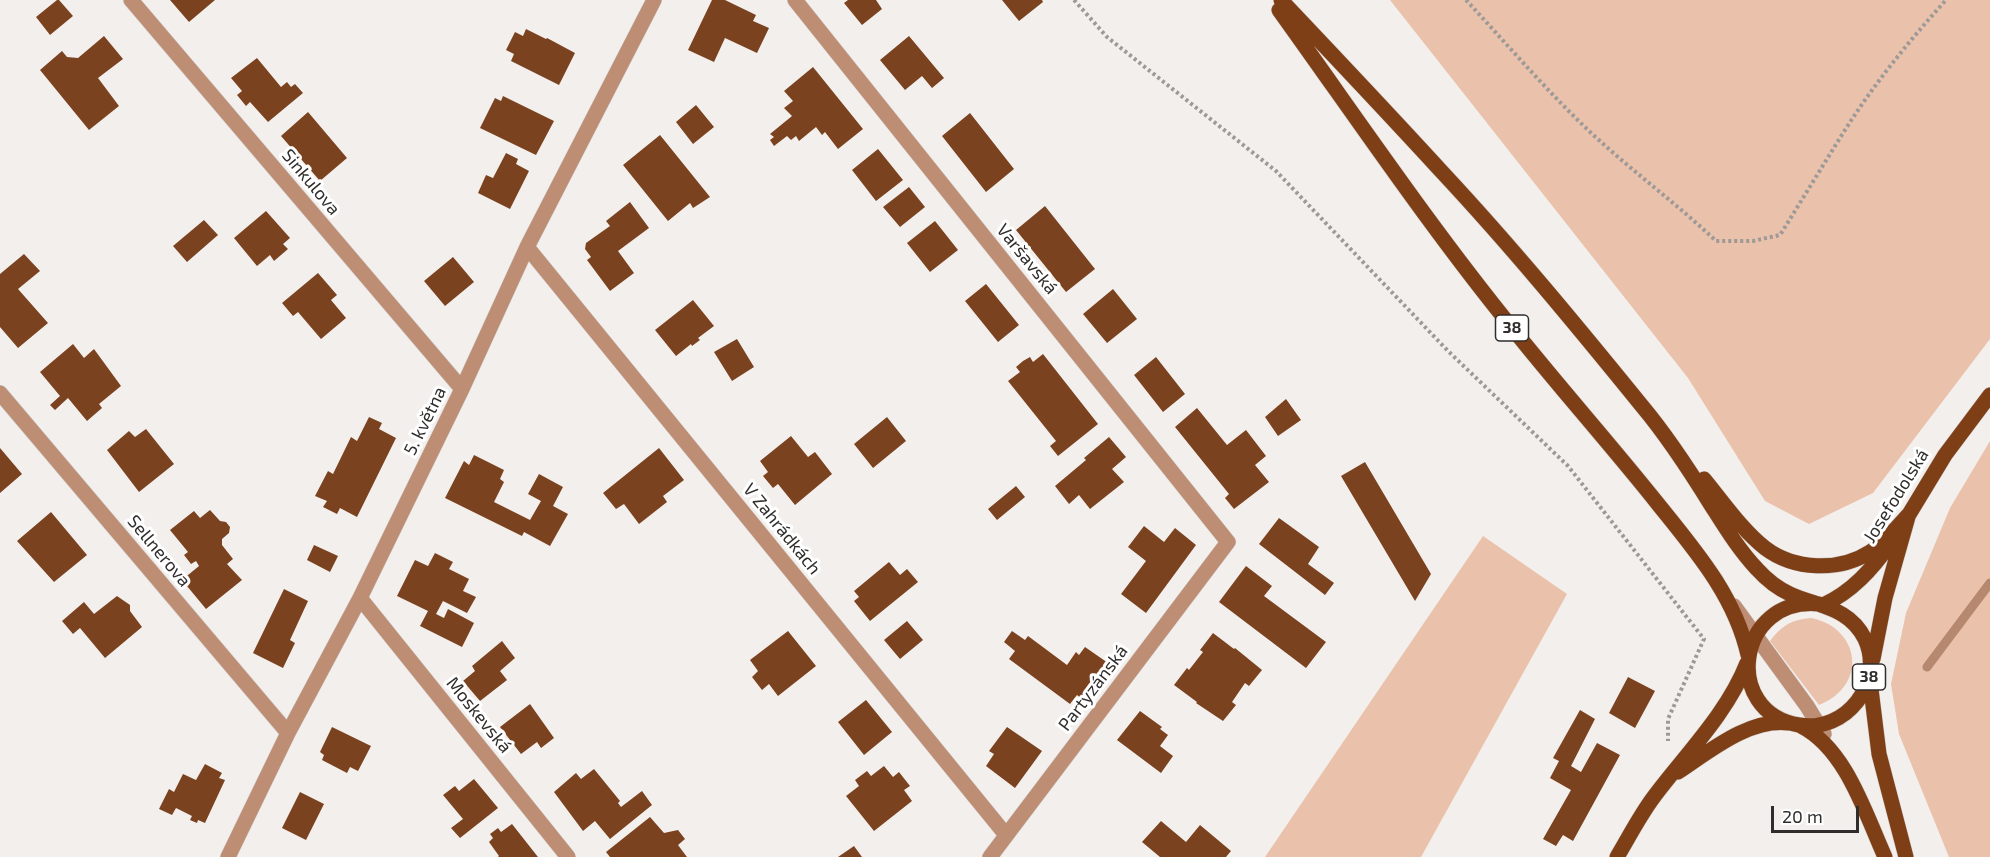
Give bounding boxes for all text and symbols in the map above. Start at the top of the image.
street label: Sinkulova [277,145,345,219]
street label: Varšavská [992,219,1062,299]
road number: 38 [1496,315,1528,341]
street label: 5. května [399,383,451,459]
street label: Josefodolská [1859,445,1933,547]
street label: V Zahrádkách [739,479,825,579]
street label: Sellnerova [123,511,195,591]
street label: Partyzánská [1054,641,1132,735]
road number: 38 [1852,664,1886,690]
street label: Moskevská [442,673,516,757]
scale bar [1774,794,1862,832]
text: 20 m [1782,805,1823,827]

